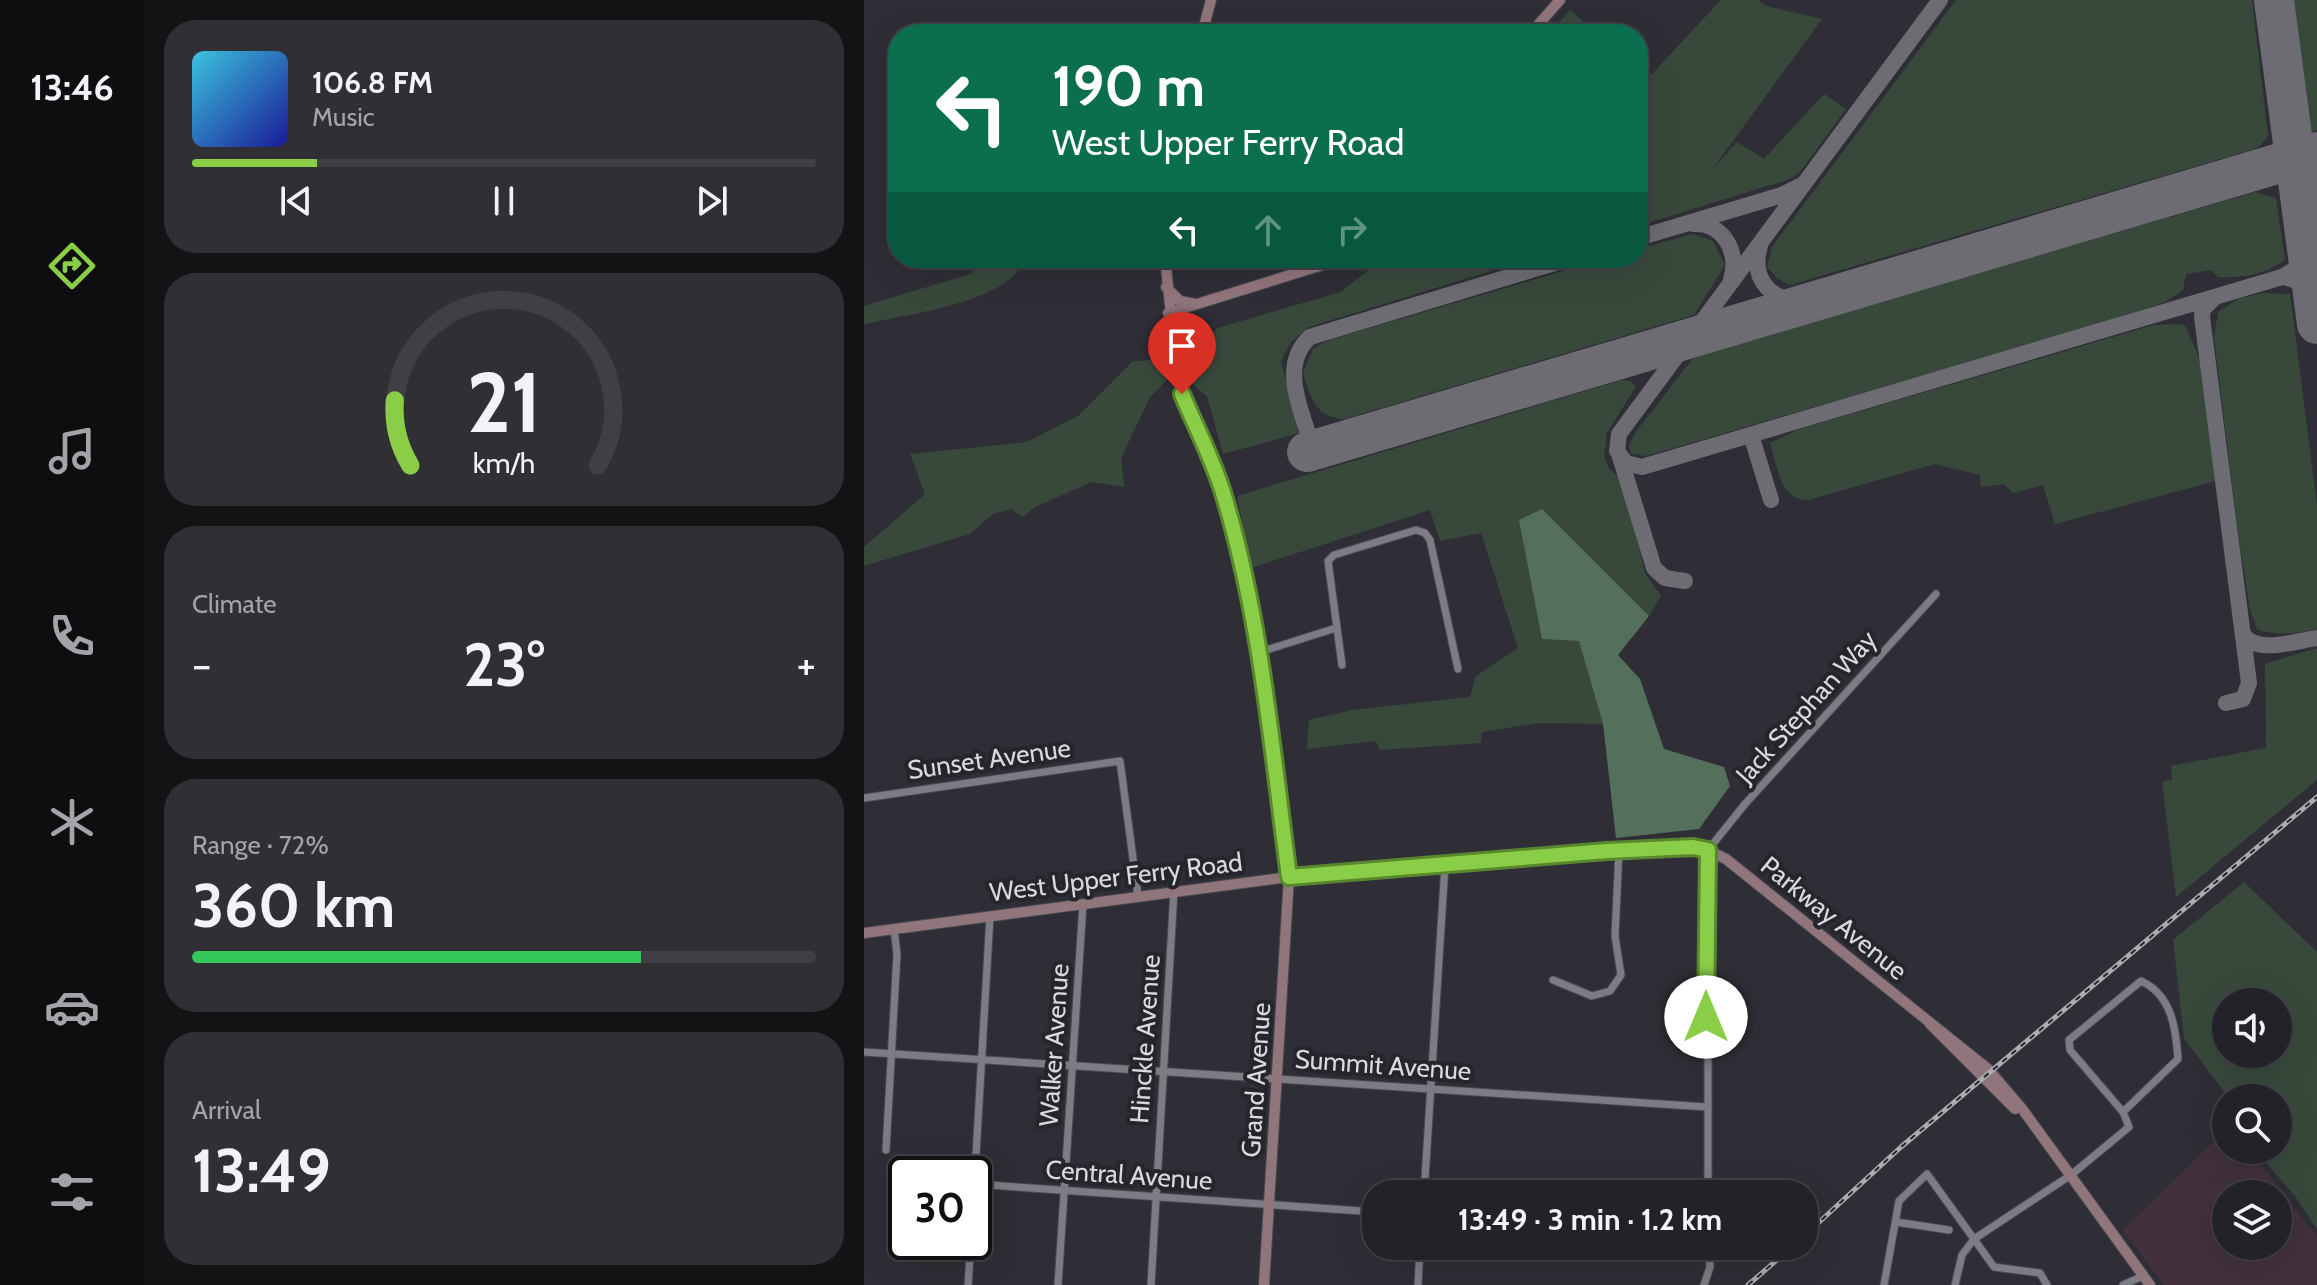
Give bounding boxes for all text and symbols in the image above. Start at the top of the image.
text: 190 m [1052,52,1205,120]
icon: left [920,56,1024,160]
text: 106.8 FM [312,64,433,101]
text: 13:46 [30,65,114,109]
text: Music [312,101,375,133]
text: West Upper Ferry Road [1052,120,1405,164]
icon: previous [274,179,318,223]
icon: pause [482,179,526,223]
icon: next [690,179,734,223]
icon: left [1162,208,1206,252]
icon: ahead [1246,208,1290,252]
icon: right [1330,208,1374,252]
icon: directions [44,238,100,294]
pin [1148,312,1216,394]
icon: arrive [1160,324,1204,368]
text: 21 [467,351,541,452]
icon: music [44,423,100,479]
text: km/h [473,445,535,480]
text: Climate [192,588,277,620]
icon: phone [44,608,100,664]
street label: Jack Stephan Way [1728,624,1883,791]
text: 23° [463,628,545,701]
text: − [192,638,211,691]
text: + [797,638,816,691]
street label: Sunset Avenue [905,732,1073,786]
icon: climate [44,794,100,850]
text: Range · 72% [192,829,329,861]
street label: West Upper Ferry Road [988,846,1244,908]
street label: Parkway Avenue [1754,849,1914,987]
text: 360 km [192,869,395,942]
street label: Hinckle Avenue [1123,953,1167,1125]
street label: Walker Avenue [1032,963,1076,1127]
position arrow [1664,975,1748,1059]
icon: car [44,979,100,1035]
map controls [2212,988,2292,1260]
button: sound [2212,988,2292,1068]
street label: Grand Avenue [1235,1002,1277,1158]
street label: Summit Avenue [1294,1043,1472,1087]
button: search [2212,1084,2292,1164]
text: Arrival [192,1094,261,1126]
text: 13:49 [192,1134,331,1207]
street label: Central Avenue [1045,1153,1213,1197]
speed limit sign: 30 [888,1156,992,1260]
icon: filters [44,1164,100,1220]
button: layers [2212,1180,2292,1260]
text: 13:49 · 3 min · 1.2 km [1458,1201,1722,1238]

